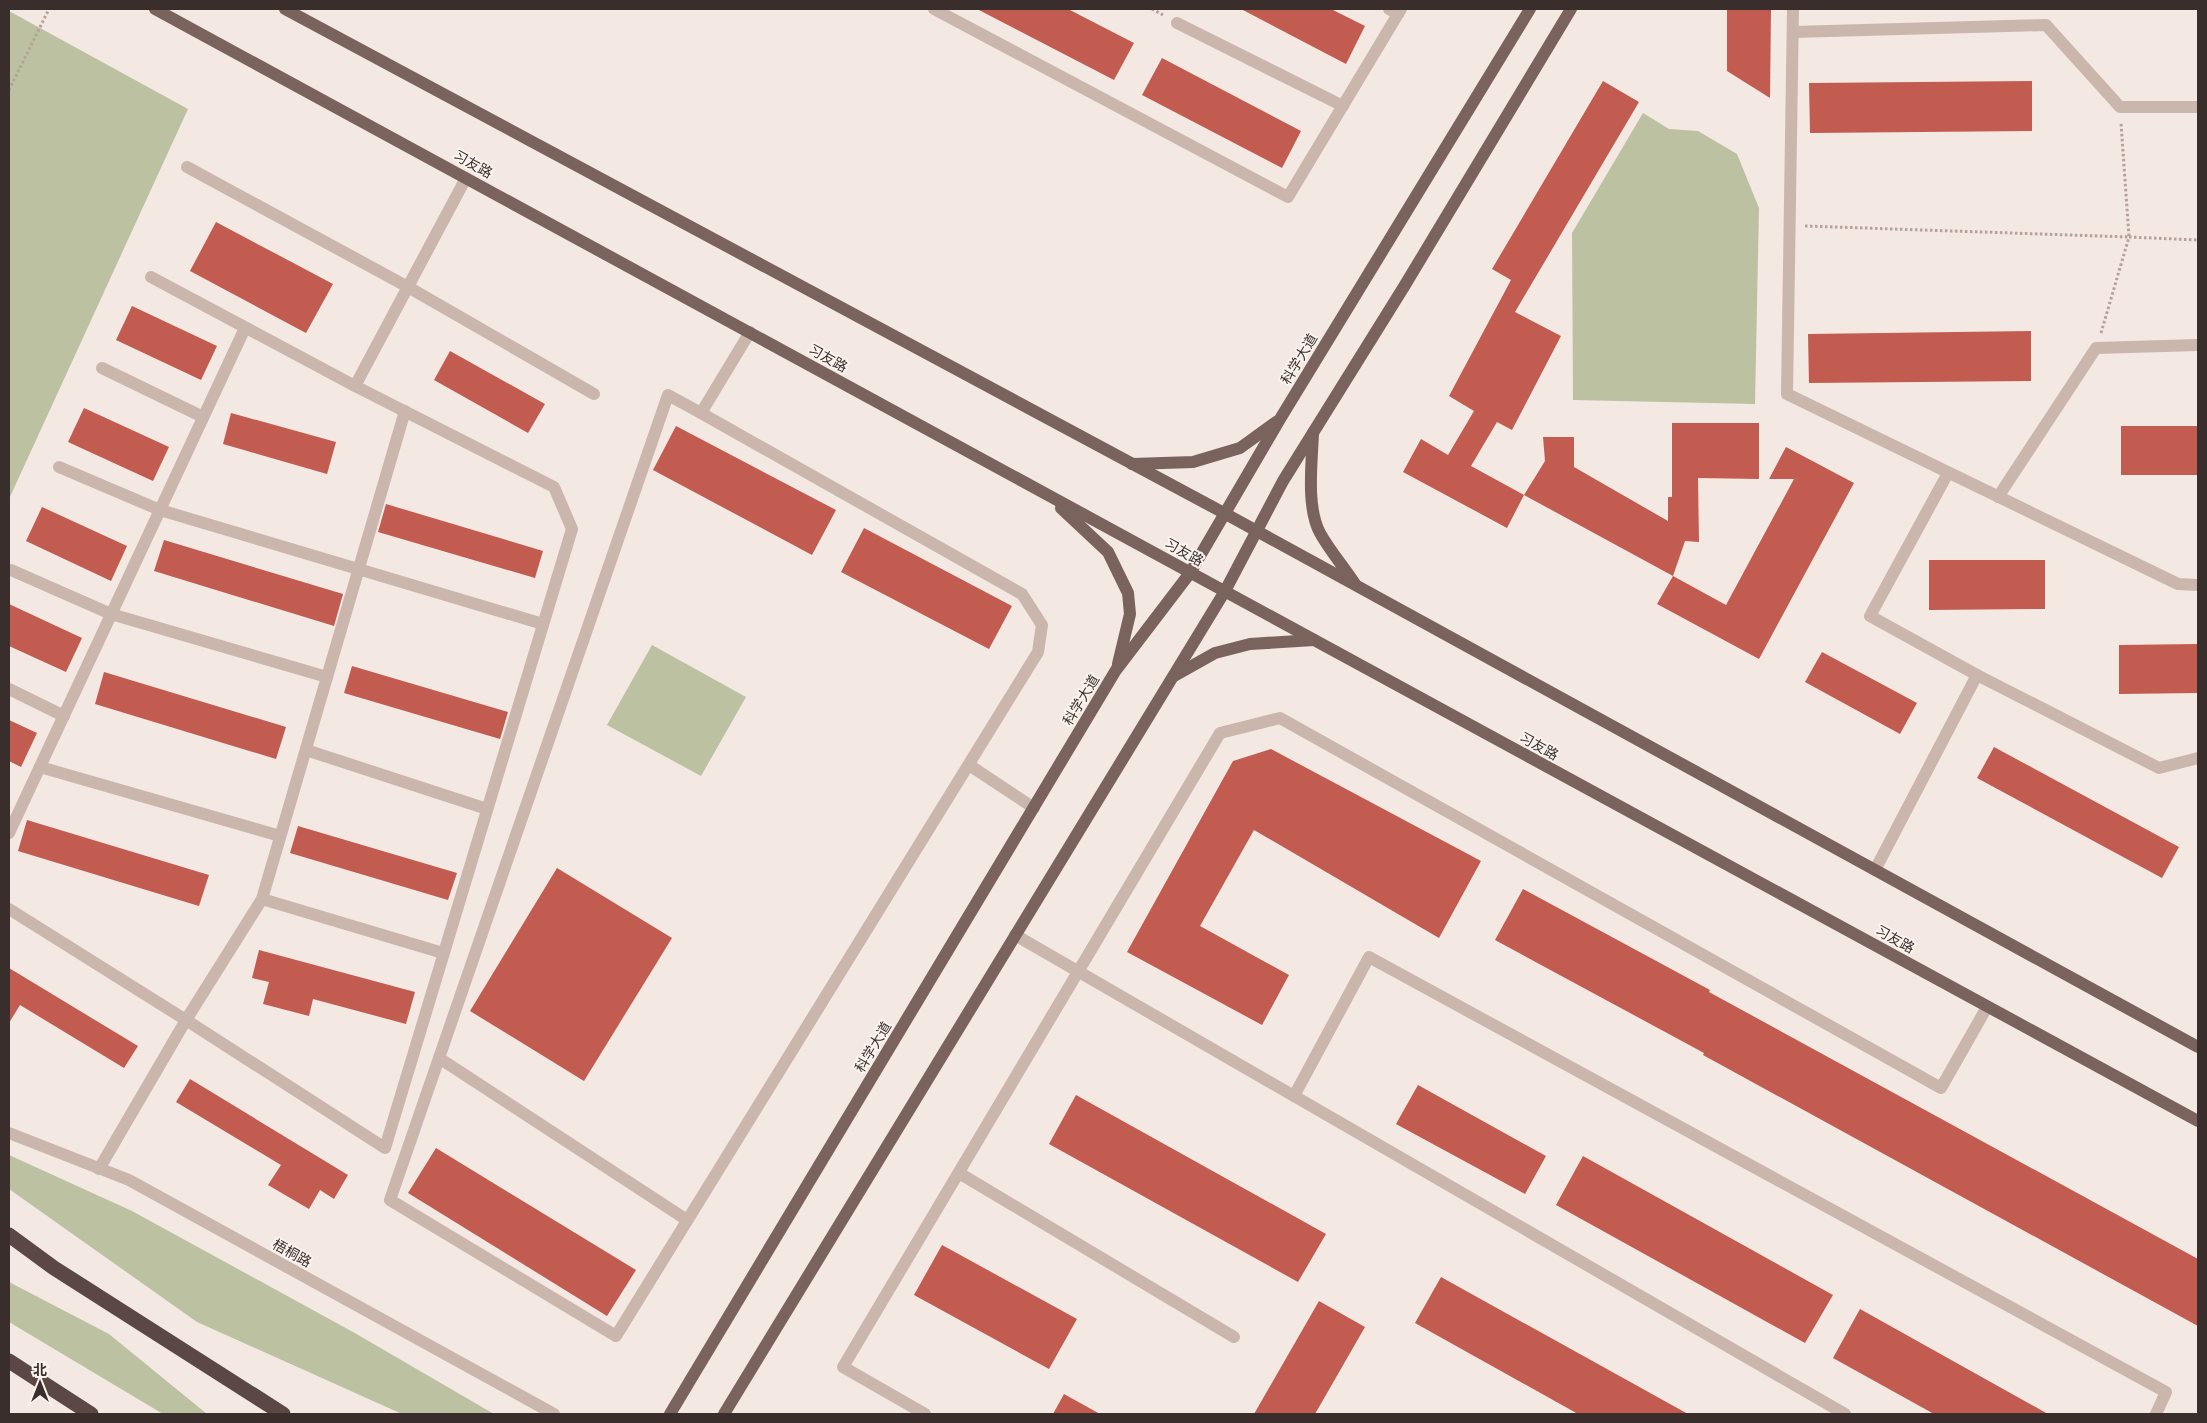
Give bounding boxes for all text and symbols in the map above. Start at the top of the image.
street label: 习友路 [450,145,496,183]
street label: 科学大道 [1276,330,1322,388]
street label: 习友路 [805,339,851,377]
street label: 习友路 [1161,533,1207,571]
street label: 科学大道 [1058,671,1104,729]
street label: 习友路 [1516,727,1562,765]
street label: 习友路 [1872,920,1918,958]
street label: 科学大道 [850,1018,896,1076]
street label: 梧桐路 [269,1234,315,1272]
north arrow [15,1358,65,1408]
text: 北 [33,1360,47,1380]

